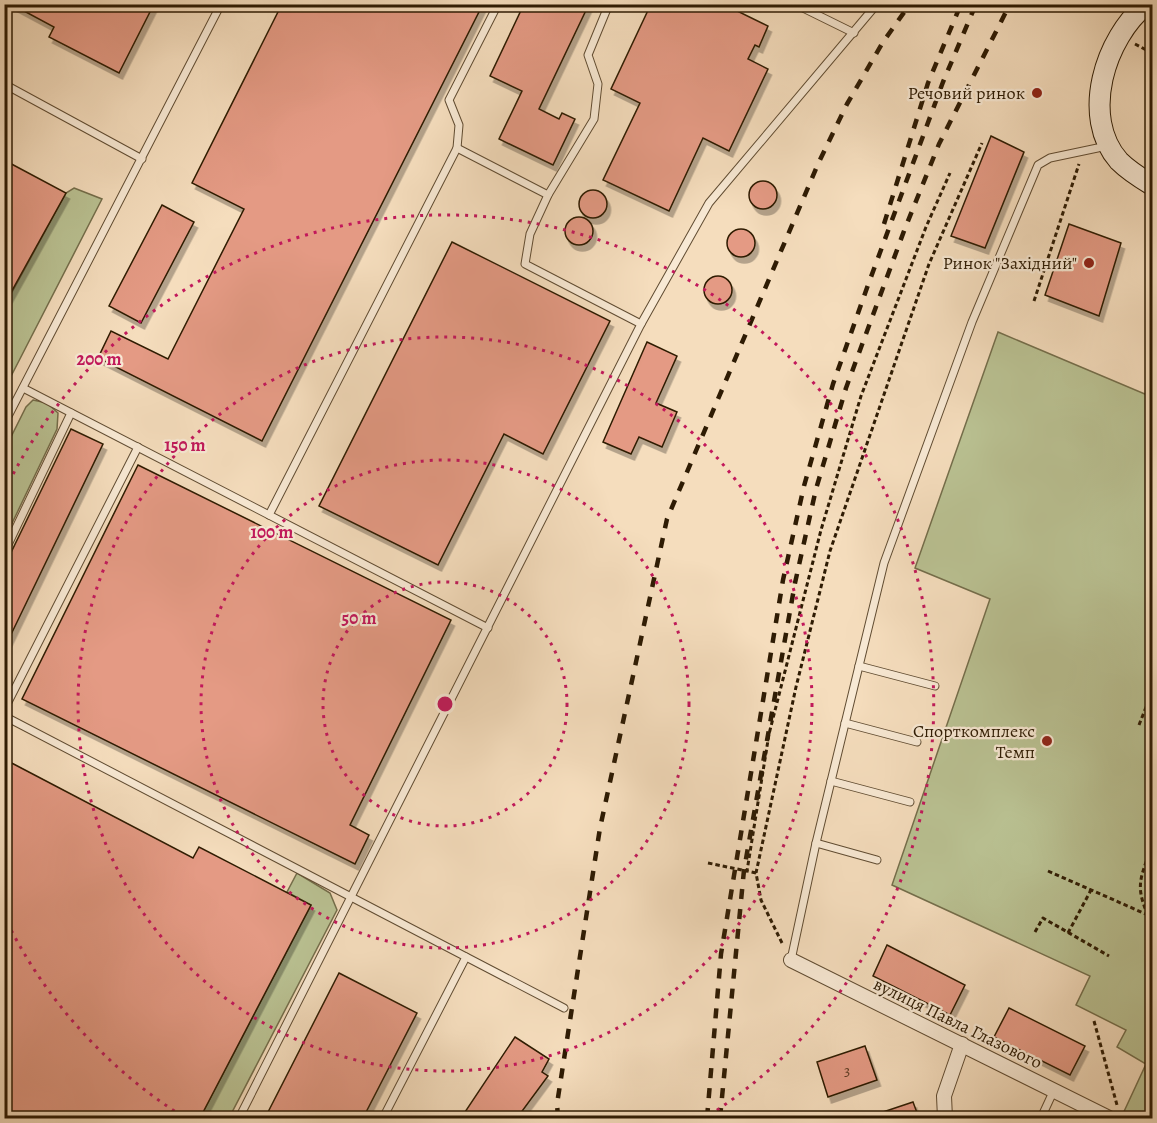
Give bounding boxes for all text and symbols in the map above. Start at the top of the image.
place label: Речовий ринок [908,81,1025,105]
marker: Речовий ринок [1030,86,1044,100]
place label: Ринок "Західний" [943,251,1077,275]
marker: Ринок "Західний" [1082,256,1096,270]
text: 200 m [76,347,122,371]
text: 150 m [164,433,206,457]
text: 100 m [251,520,293,544]
text: 50 m [342,606,376,630]
centre of rings [435,694,455,714]
place label: Спорткомплекс Темп [913,719,1035,764]
marker: Спорткомплекс Темп [1040,734,1054,748]
street label: вулиця Павла Глазового [870,972,1046,1074]
house number: 3 [844,1061,850,1081]

